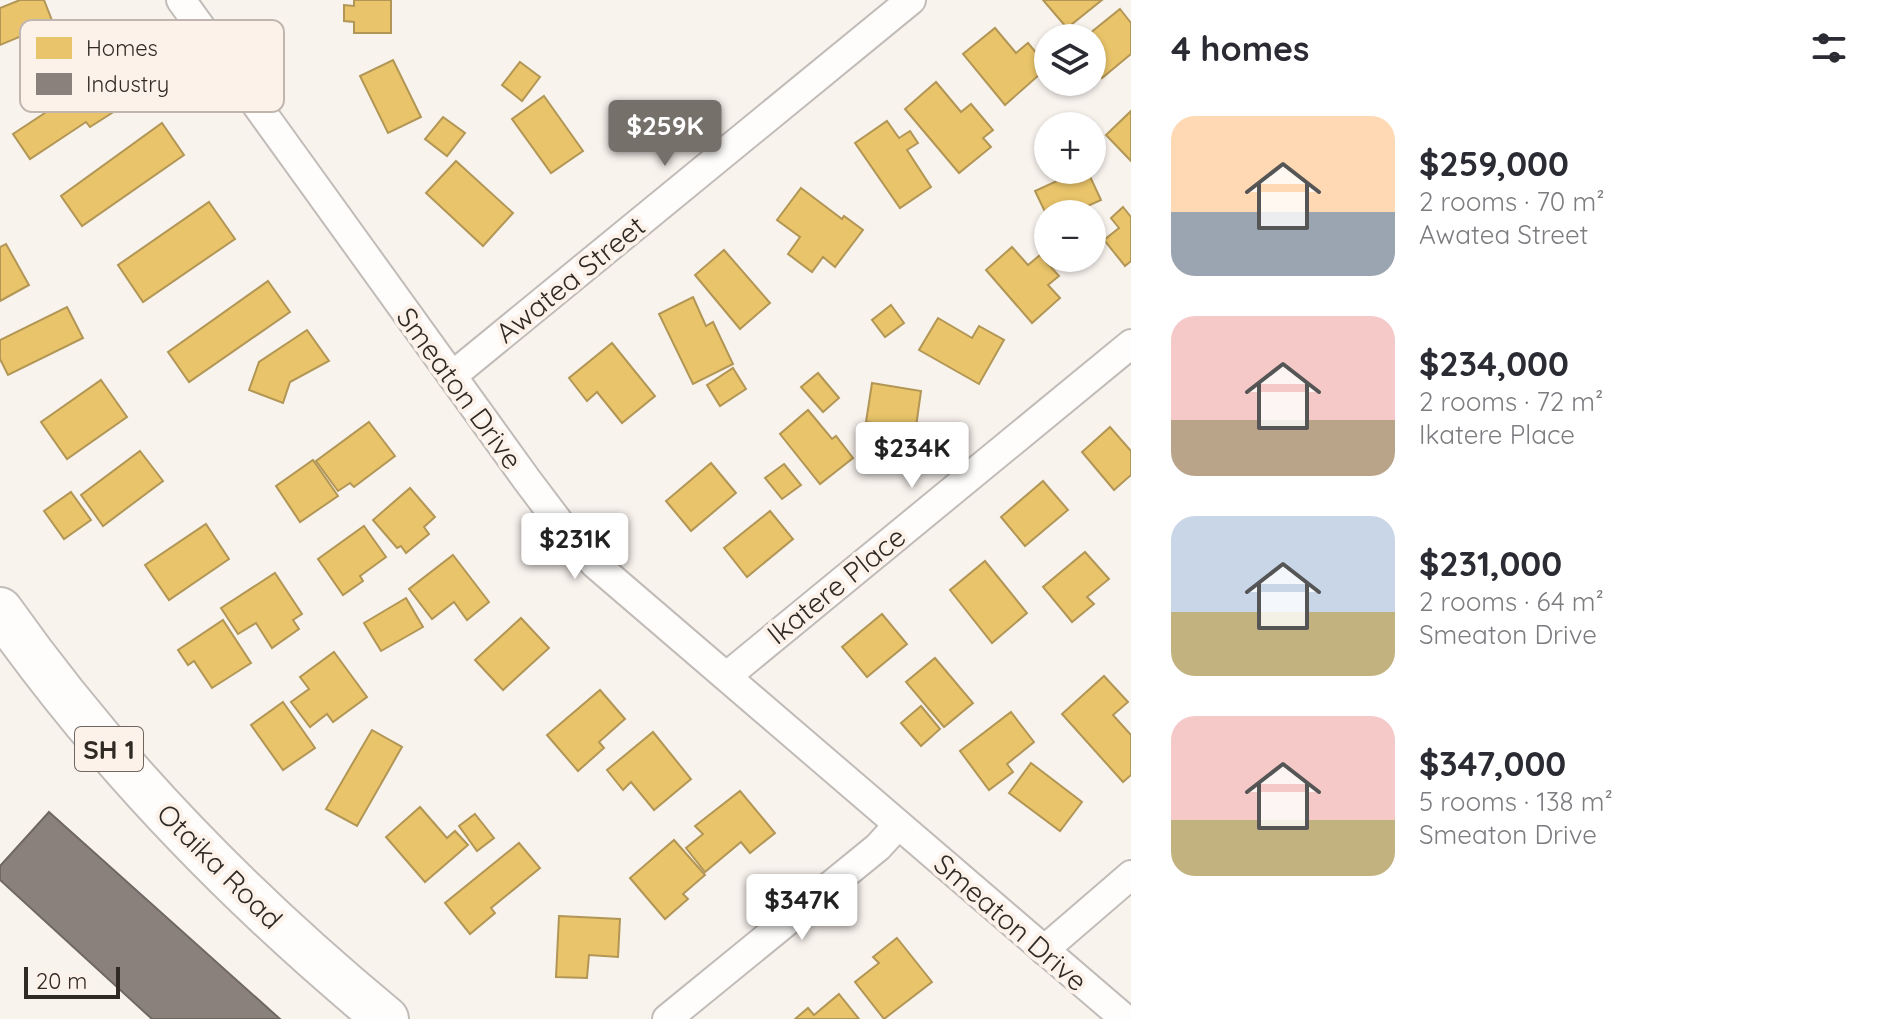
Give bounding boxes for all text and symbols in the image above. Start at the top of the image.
legend [20,20,284,112]
map controls [1034,24,1106,272]
button: layers [1034,24,1106,96]
icon: filters [1807,26,1851,70]
text: 4 homes [1171,27,1309,70]
text: Homes [86,34,158,62]
text: Industry [86,70,169,98]
pin: $259K [609,100,721,168]
text: $259K [626,109,704,142]
button: + [1034,112,1106,184]
text: $259,000 [1419,142,1569,185]
icon: home [1235,148,1331,244]
text: 2 rooms · 70 m² [1419,185,1604,218]
button: − [1034,200,1106,272]
street label: Awatea Street [488,208,652,350]
text: Awatea Street [1419,218,1588,251]
street label: Smeaton Drive [390,300,530,476]
text: $234,000 [1419,342,1569,385]
icon: home [1235,348,1331,444]
text: 2 rooms · 72 m² [1419,385,1603,418]
text: Ikatere Place [1419,418,1575,451]
pin: $234K [856,422,968,490]
text: $234K [874,431,950,464]
pin: $231K [519,513,631,581]
street label: Ikatere Place [760,519,912,651]
text: $231K [539,522,611,555]
text: $231,000 [1419,542,1562,585]
icon: home [1235,548,1331,644]
text: 2 rooms · 64 m² [1419,585,1604,618]
text: Smeaton Drive [1419,618,1597,651]
road number: SH 1 [75,727,143,771]
text: $347,000 [1419,742,1566,785]
icon: home [1235,748,1331,844]
text: 5 rooms · 138 m² [1419,785,1613,818]
street label: Otaika Road [150,796,290,936]
text: Smeaton Drive [1419,818,1597,851]
street label: Smeaton Drive [927,846,1095,998]
pin: $347K [746,874,858,942]
text: $347K [764,883,840,916]
scale bar [24,963,120,999]
text: 20 m [36,967,87,995]

